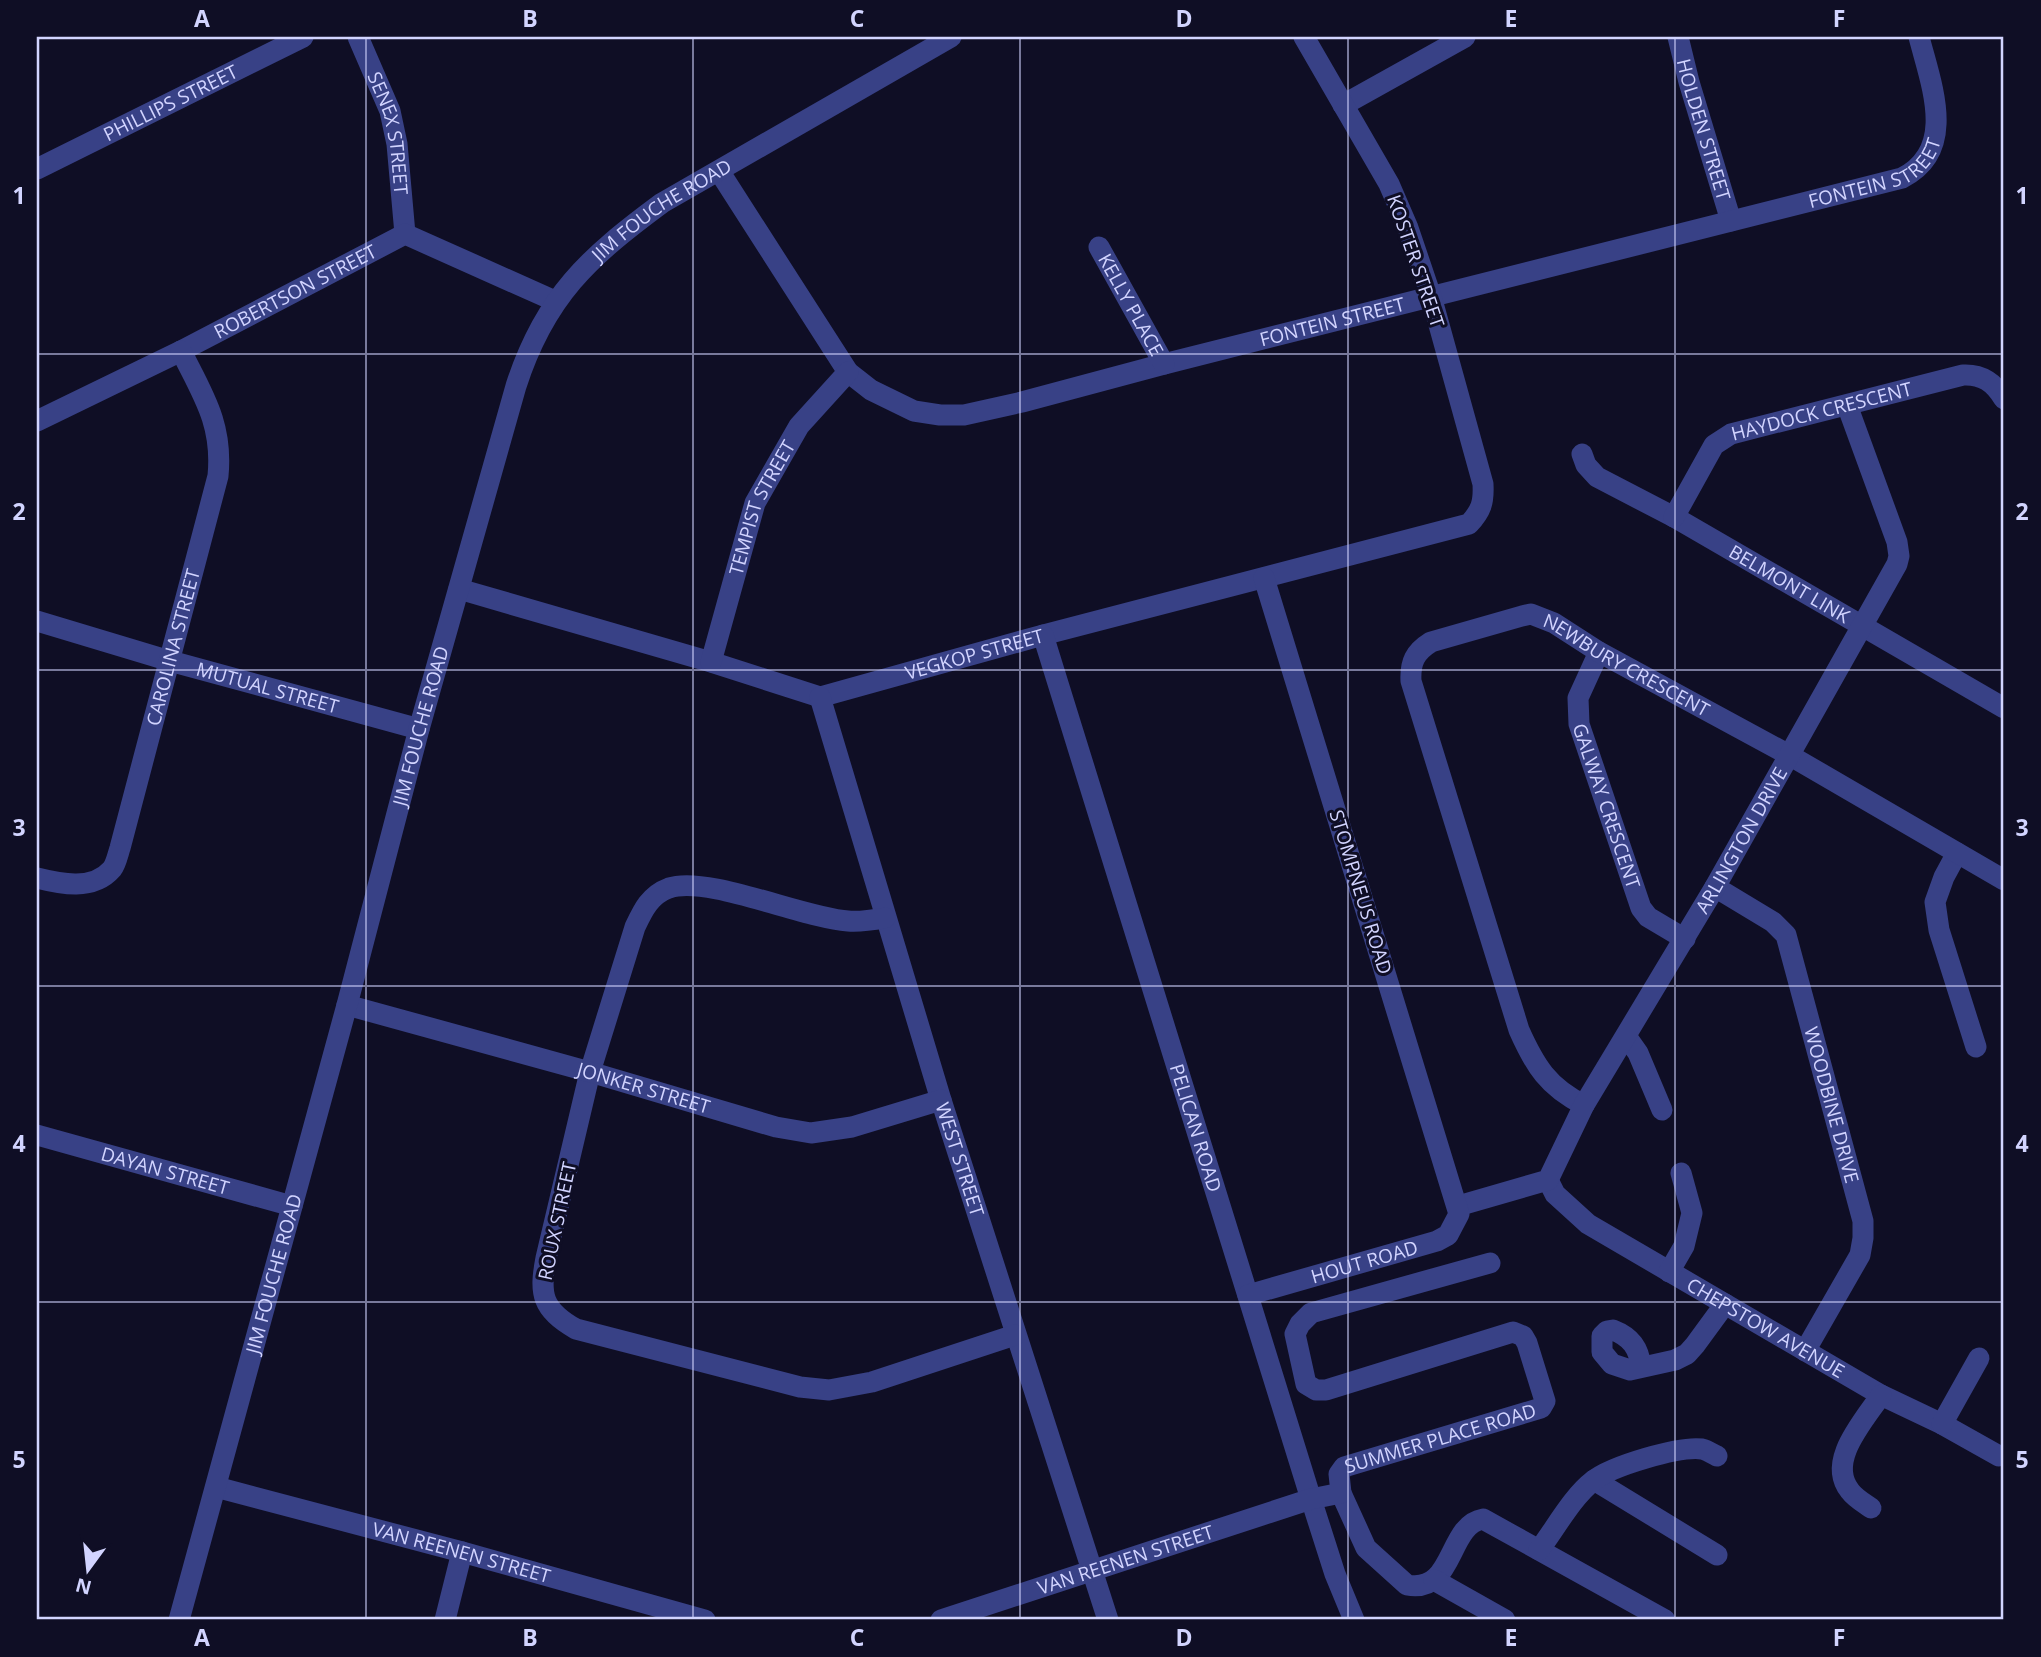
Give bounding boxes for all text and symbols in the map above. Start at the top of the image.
text: A [194,2,210,34]
text: B [522,2,538,34]
text: C [850,2,864,34]
text: D [1175,2,1193,34]
text: E [1505,2,1517,34]
text: F [1833,2,1845,34]
street label: HOLDEN STREET [1671,56,1737,204]
street label: PHILLIPS STREET [99,58,243,147]
street label: SENEX STREET [362,68,414,196]
street label: FONTEIN STREET [1806,134,1947,214]
street label: JIM FOUCHE ROAD [584,153,736,268]
text: 1 [12,179,26,211]
text: 1 [2015,179,2029,211]
street label: KOSTER STREET [1381,191,1451,331]
street label: ROBERTSON STREET [209,238,382,345]
street label: KELLY PLACE [1092,249,1170,361]
street label: FONTEIN STREET [1257,291,1408,352]
street label: HAYDOCK CRESCENT [1728,375,1915,446]
street label: TEMPIST STREET [723,435,802,578]
text: 2 [12,495,26,527]
text: 2 [2015,495,2029,527]
street label: BELMONT LINK [1724,539,1855,629]
street label: CAROLINA STREET [140,565,206,728]
street label: NEWBURY CRESCENT [1540,607,1715,723]
street label: VEGKOP STREET [902,622,1047,686]
street label: JIM FOUCHE ROAD [386,643,455,811]
street label: MUTUAL STREET [194,656,342,720]
street label: GALWAY CRESCENT [1567,720,1647,892]
street label: ARLINGTON DRIVE [1689,762,1793,918]
street label: STOMPNEUS ROAD [1324,807,1398,977]
text: 3 [12,811,26,843]
text: 3 [2015,811,2029,843]
street label: WOODBINE DRIVE [1798,1024,1865,1186]
street label: JONKER STREET [572,1056,714,1120]
street label: PELICAN ROAD [1164,1061,1228,1195]
street label: WEST STREET [930,1099,991,1220]
text: 4 [12,1127,26,1159]
text: 4 [2015,1127,2029,1159]
street label: DAYAN STREET [98,1140,233,1201]
street label: ROUX STREET [532,1159,582,1283]
street label: JIM FOUCHE ROAD [239,1191,308,1358]
street label: HOUT ROAD [1308,1234,1421,1289]
street label: CHEPSTOW AVENUE [1682,1271,1849,1384]
street label: SUMMER PLACE ROAD [1341,1397,1539,1479]
text: 5 [12,1443,26,1475]
text: 5 [2015,1443,2029,1475]
street label: VAN REENEN STREET [369,1516,554,1589]
street label: VAN REENEN STREET [1034,1519,1217,1601]
north arrow [52,1534,122,1604]
text: N [73,1572,94,1601]
text: A [194,1621,210,1653]
text: B [522,1621,538,1653]
text: C [850,1621,864,1653]
text: D [1175,1621,1193,1653]
text: E [1505,1621,1517,1653]
text: F [1833,1621,1845,1653]

